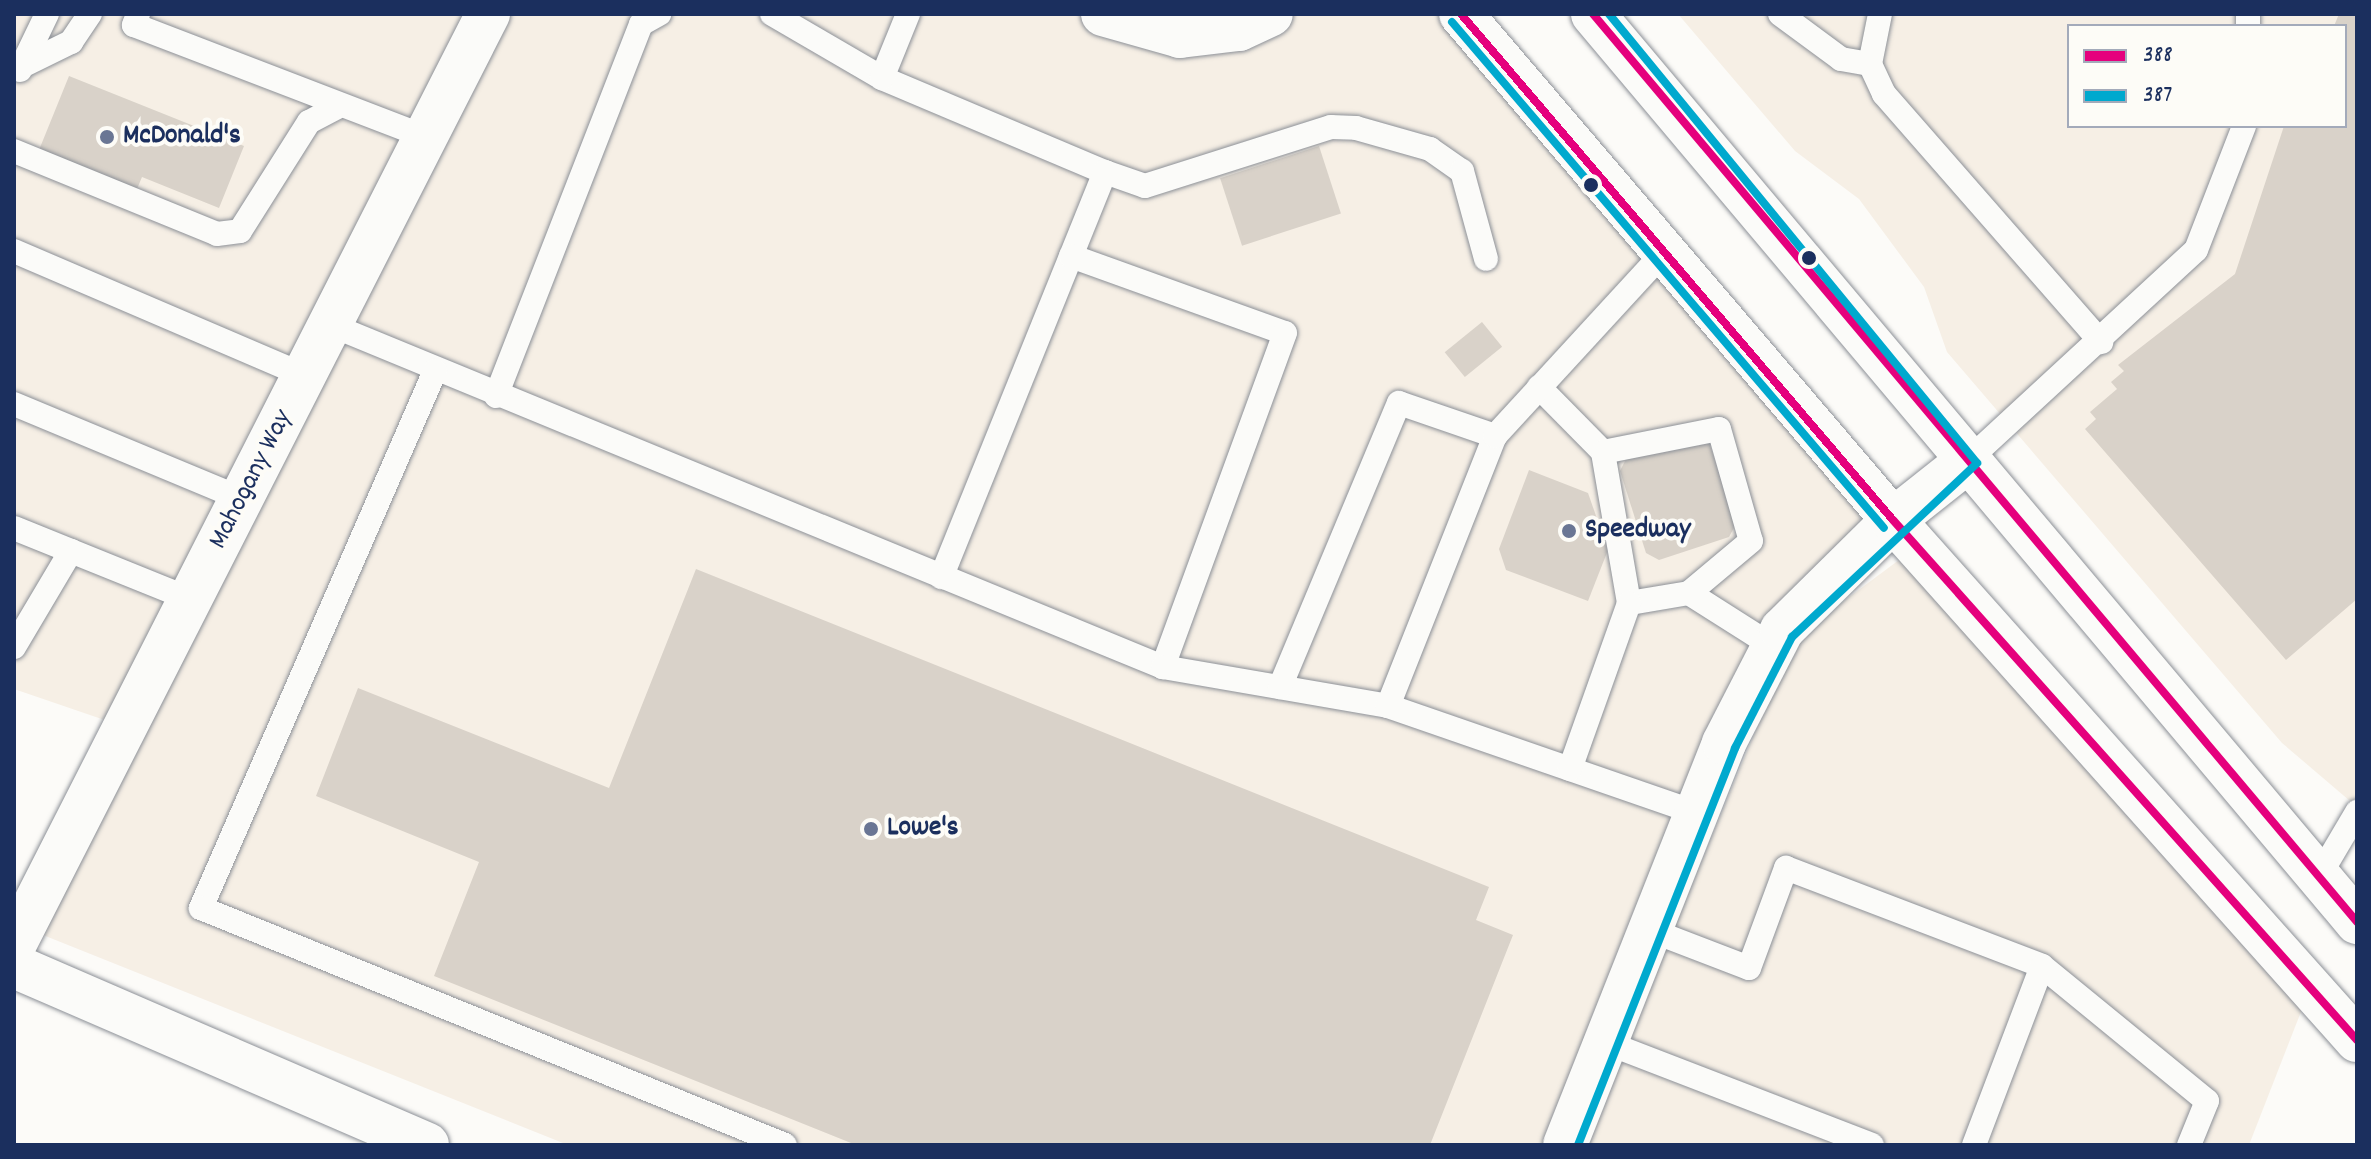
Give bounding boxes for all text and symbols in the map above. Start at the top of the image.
legend [2067,24,2347,128]
text: 388 [2143,39,2173,73]
text: 387 [2143,79,2172,113]
place label: McDonald's [123,120,241,154]
marker: McDonald's [98,128,116,146]
unlabelled marker [1583,177,1599,193]
unlabelled marker [1801,250,1817,266]
street label: Mahogany Way [203,405,301,555]
place label: Speedway [1585,514,1691,548]
marker: Speedway [1560,522,1578,540]
place label: Lowe's [887,812,959,846]
marker: Lowe's [862,820,880,838]

